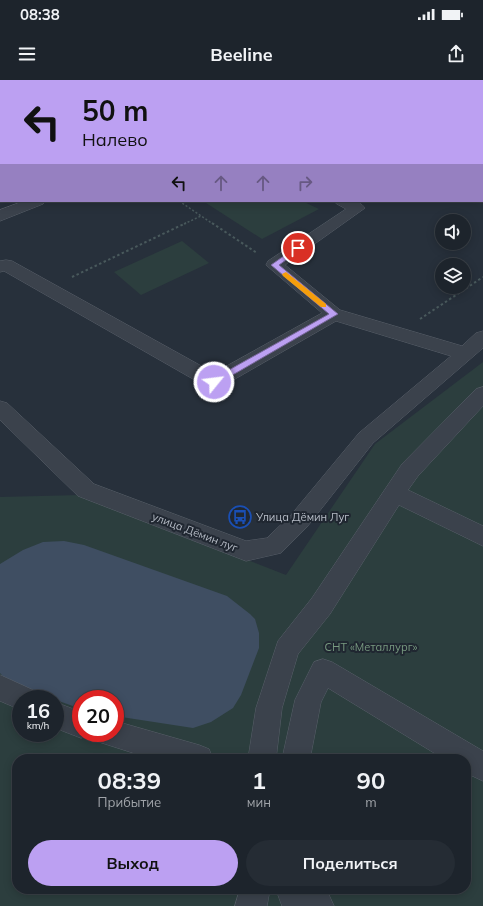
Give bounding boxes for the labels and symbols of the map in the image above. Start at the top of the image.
pin [281,231,315,265]
position arrow [193,361,235,403]
bus stop icon: Улица Дёмин Луг [227,504,253,530]
street label: улица Дёмин луг [150,509,240,555]
place label: Улица Дёмин Луг [255,510,349,524]
park label: СНТ «Металлург» [325,640,418,654]
speed limit sign: 20 [72,690,124,742]

